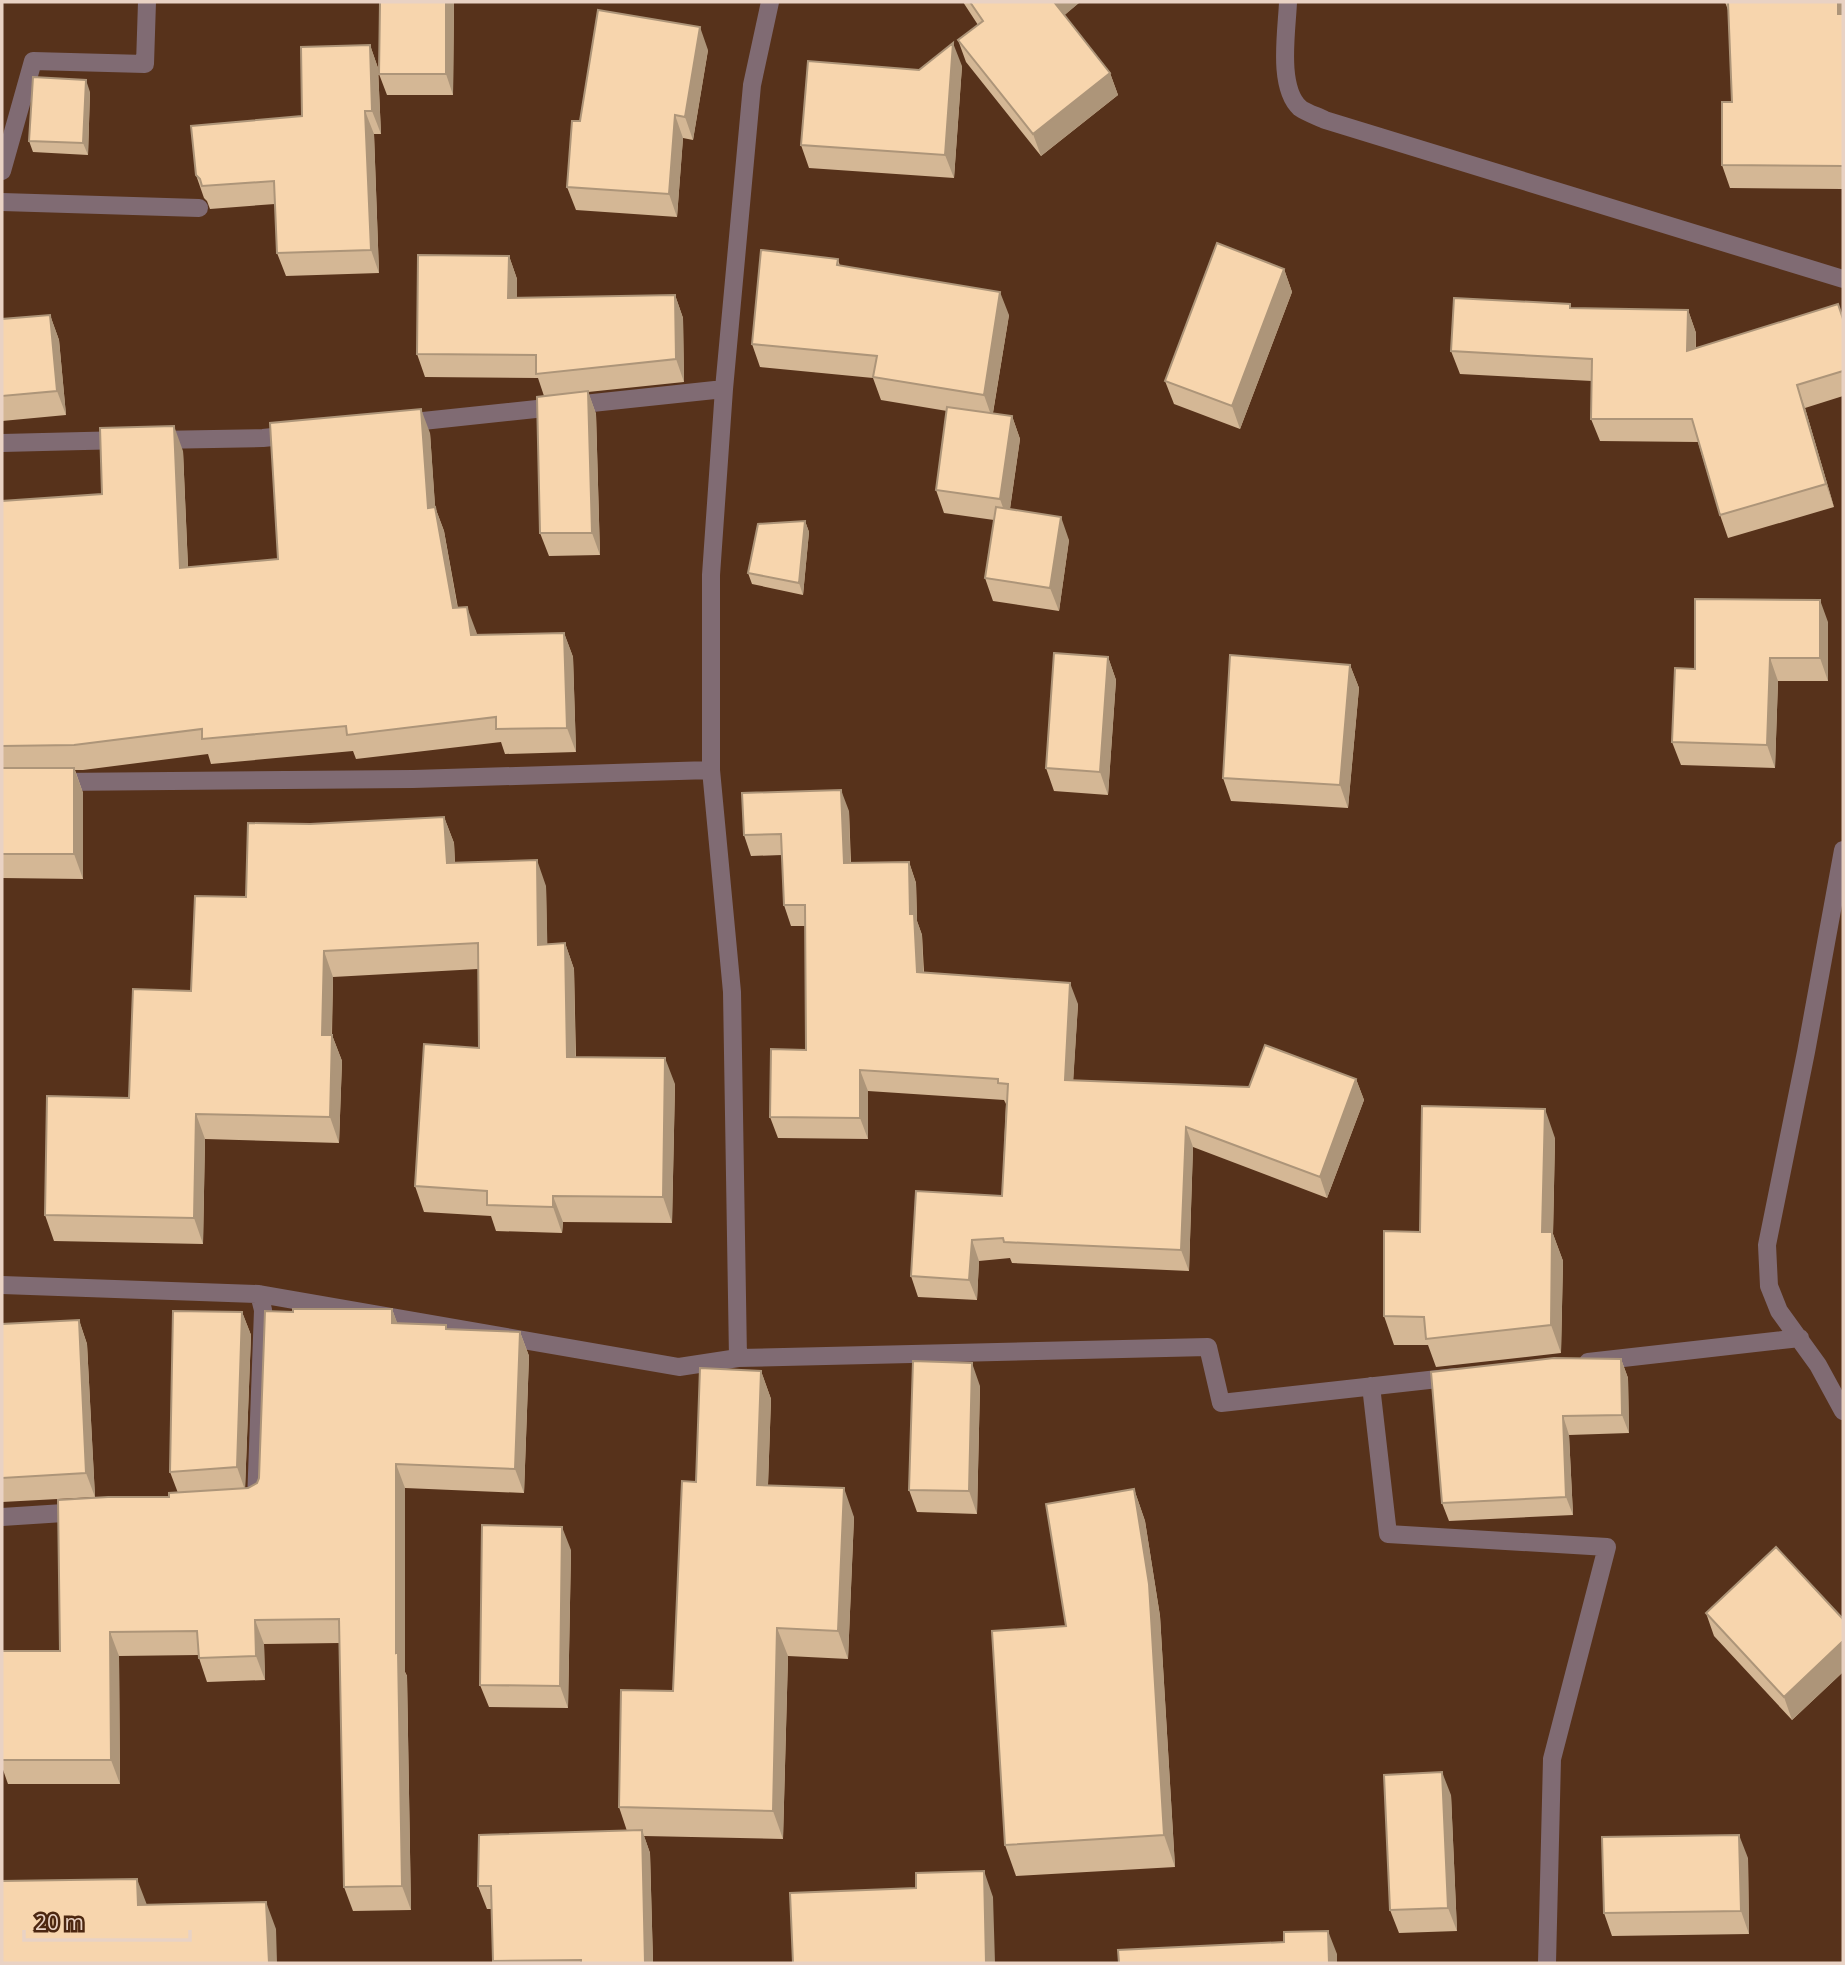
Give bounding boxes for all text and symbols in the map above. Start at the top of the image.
scale bar [24,1898,191,1942]
text: 20 m [35,1908,84,1936]

